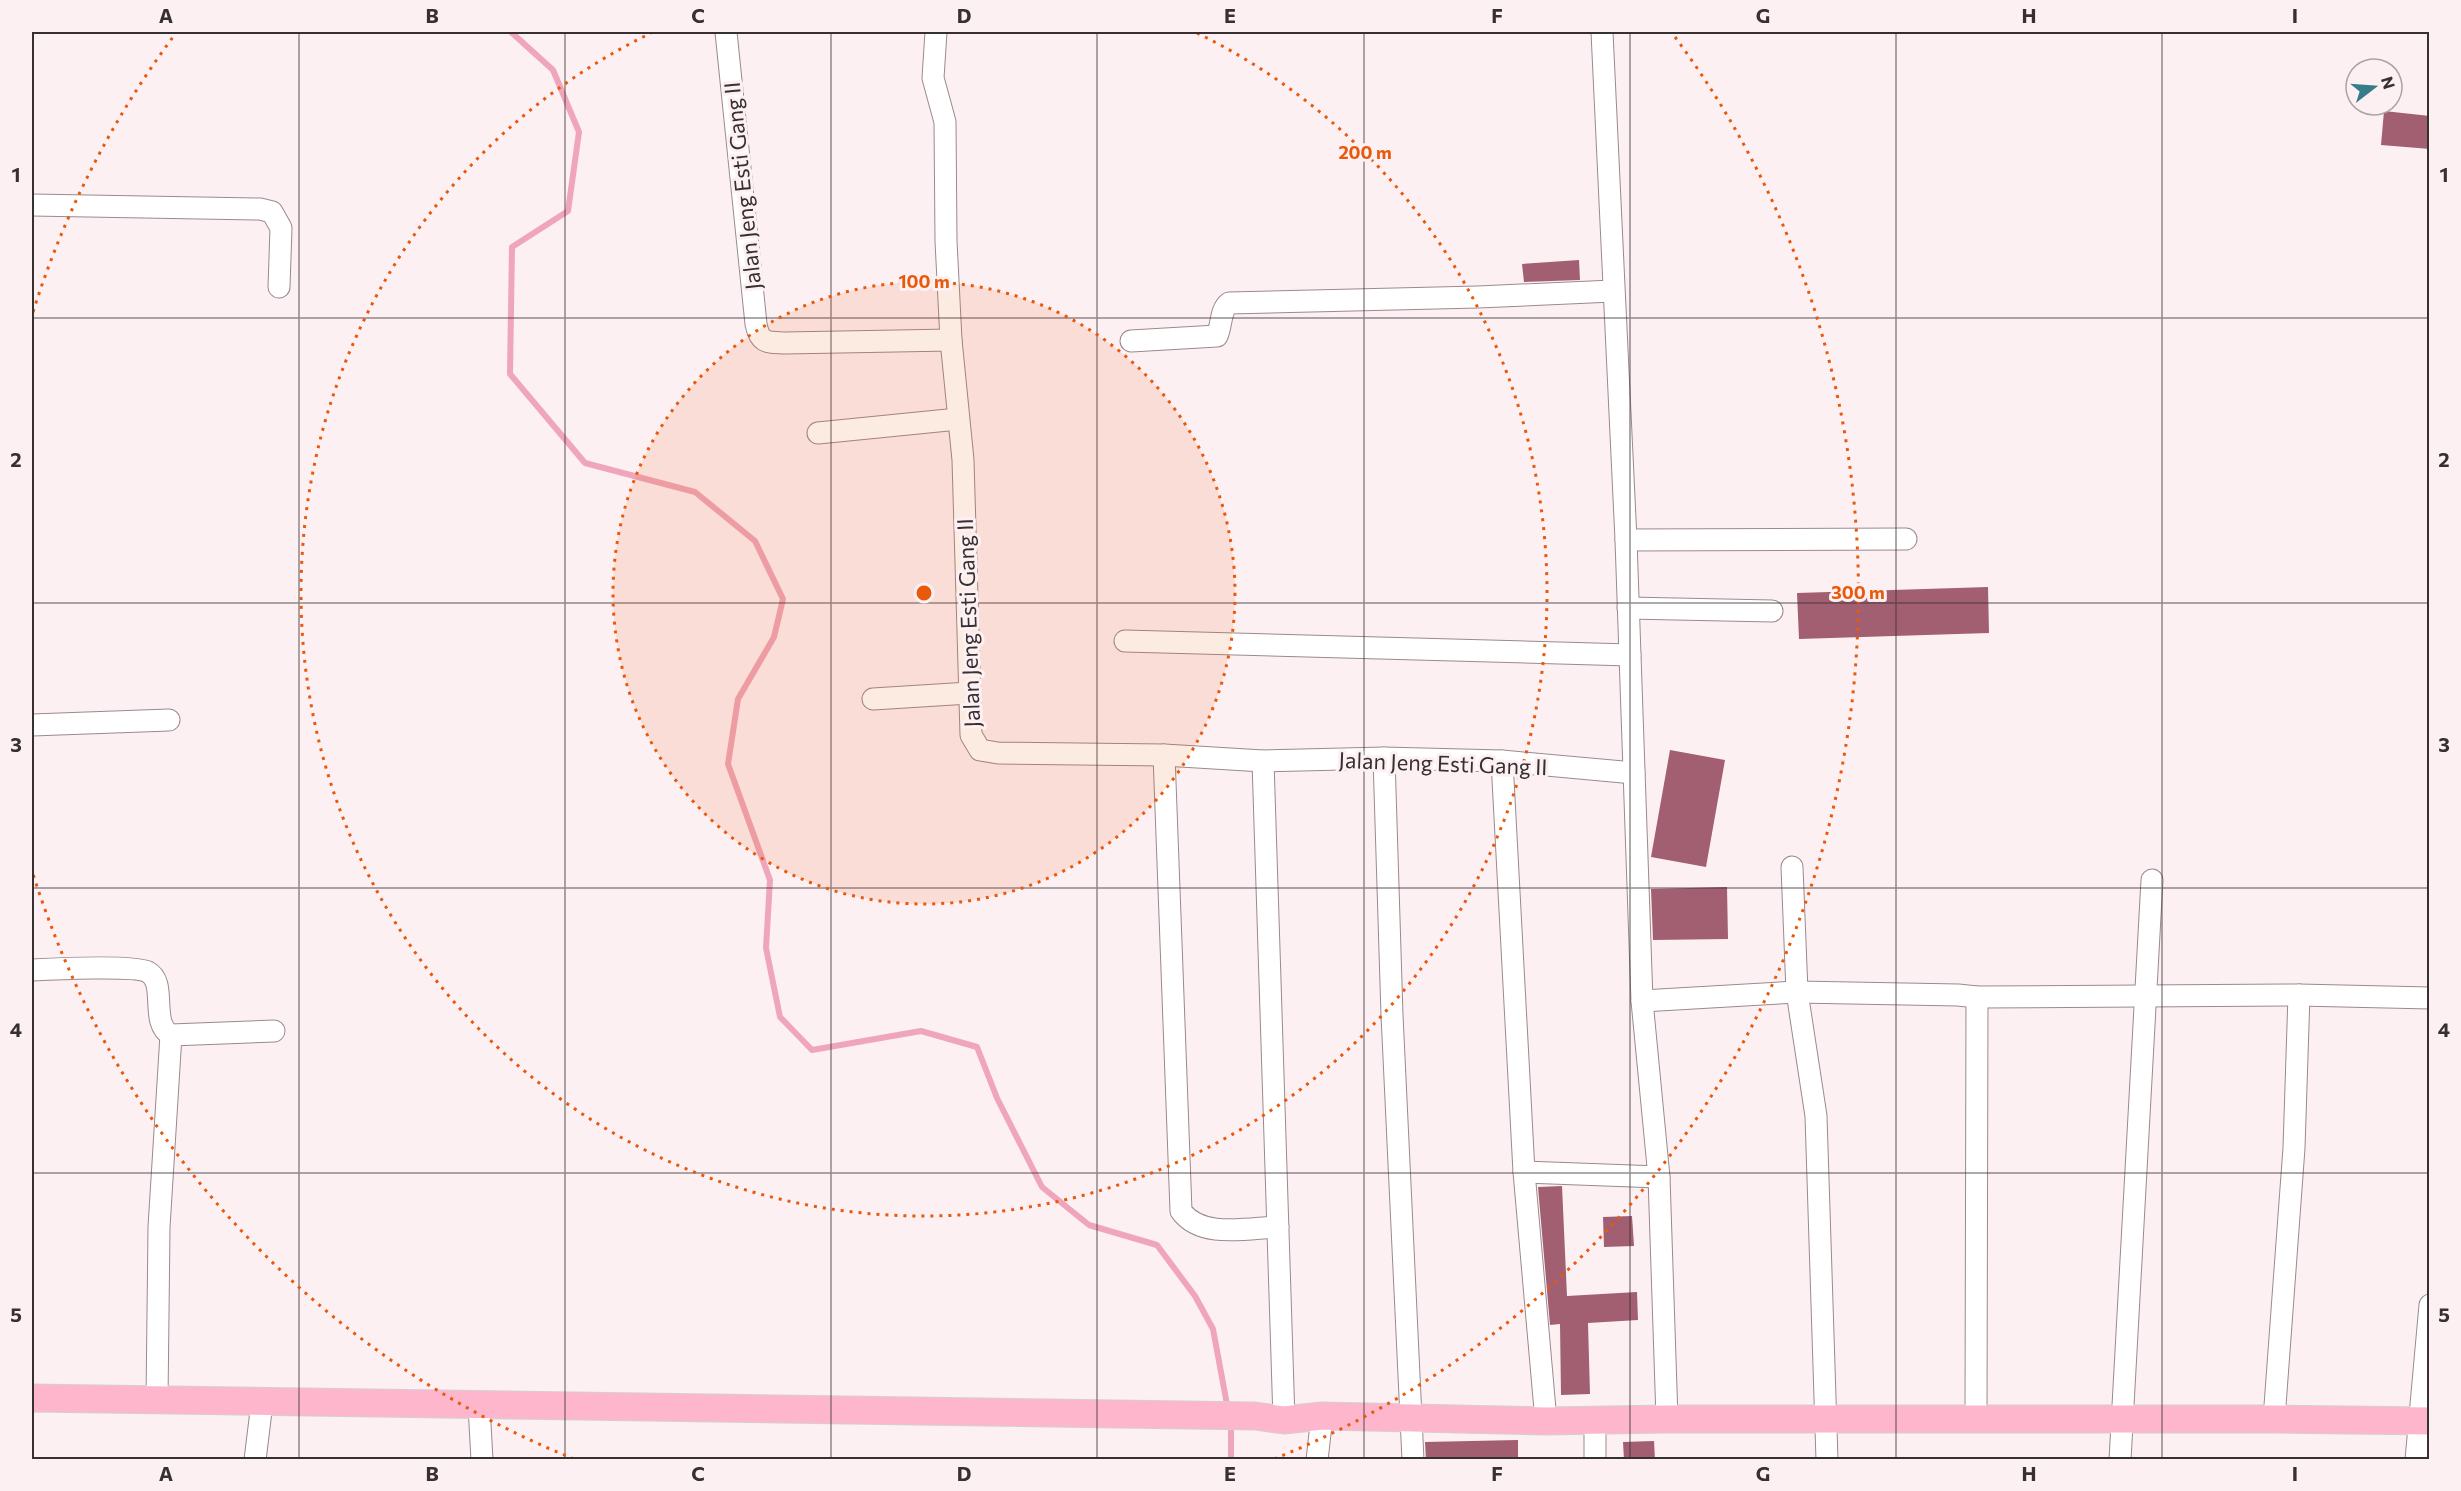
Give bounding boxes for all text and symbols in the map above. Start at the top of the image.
text: A [159,3,173,27]
text: B [425,3,439,27]
text: C [691,3,705,27]
text: D [957,3,971,27]
text: E [1224,3,1236,27]
text: F [1491,3,1503,27]
text: G [1756,3,1770,27]
text: H [2022,3,2037,27]
text: I [2292,3,2298,27]
north arrow [2344,57,2404,117]
text: N [2378,74,2400,91]
street label: Jalan Jeng Esti Gang II [718,81,766,291]
text: 200 m [1338,141,1392,163]
text: 1 [11,162,21,186]
text: 1 [2439,162,2449,186]
text: 100 m [898,270,950,292]
text: 2 [10,447,22,471]
text: 2 [2438,447,2450,471]
street label: Jalan Jeng Esti Gang II [951,518,985,728]
text: 300 m [1831,581,1885,603]
centre of rings [914,583,934,603]
text: 3 [10,732,22,756]
text: 3 [2438,732,2450,756]
street label: Jalan Jeng Esti Gang II [1338,746,1548,780]
text: 4 [10,1017,22,1041]
text: 4 [2438,1017,2450,1041]
text: 5 [10,1302,22,1326]
text: 5 [2438,1302,2450,1326]
text: A [159,1461,173,1485]
text: B [425,1461,439,1485]
text: C [691,1461,705,1485]
text: D [957,1461,971,1485]
text: E [1224,1461,1236,1485]
text: F [1491,1461,1503,1485]
text: G [1756,1461,1770,1485]
text: H [2022,1461,2037,1485]
text: I [2292,1461,2298,1485]

